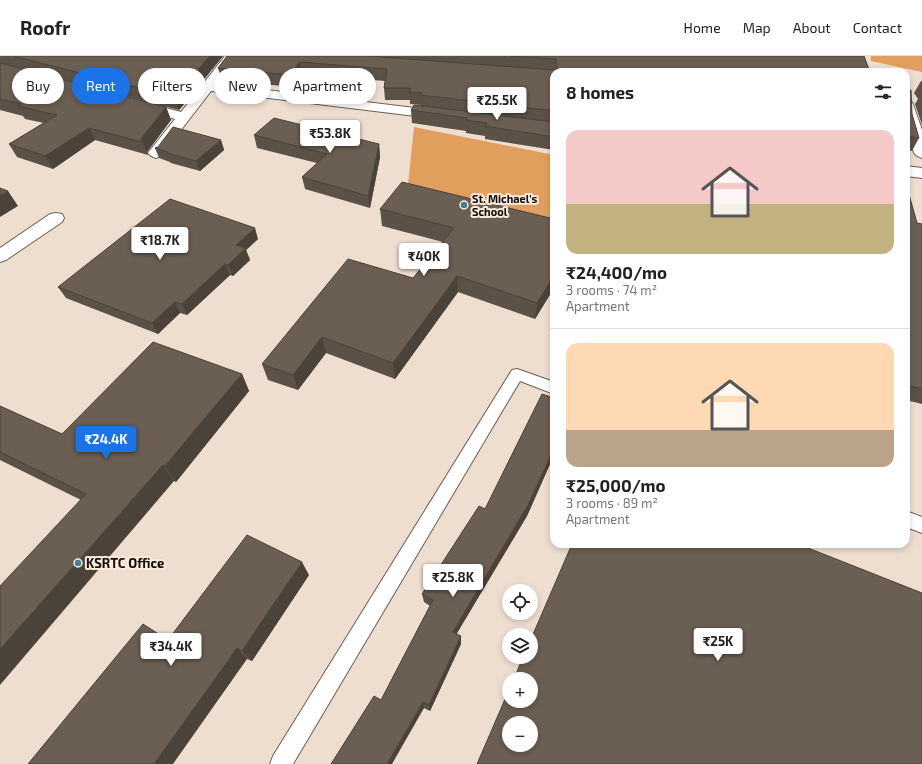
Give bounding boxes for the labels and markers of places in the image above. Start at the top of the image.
pin: ₹25.5K [464,87,530,121]
pin: ₹53.8K [297,120,363,154]
place label: St. Michael's School [472,192,538,218]
marker: St. Michael's School [459,200,469,210]
pin: ₹18.7K [127,227,193,261]
pin: ₹40K [400,243,448,277]
pin: ₹24.4K [73,426,139,460]
place label: KSRTC Office [86,555,164,571]
marker: KSRTC Office [73,558,83,568]
pin: ₹25.8K [420,564,486,598]
pin: ₹25K [694,628,742,662]
pin: ₹34.4K [138,633,204,667]

